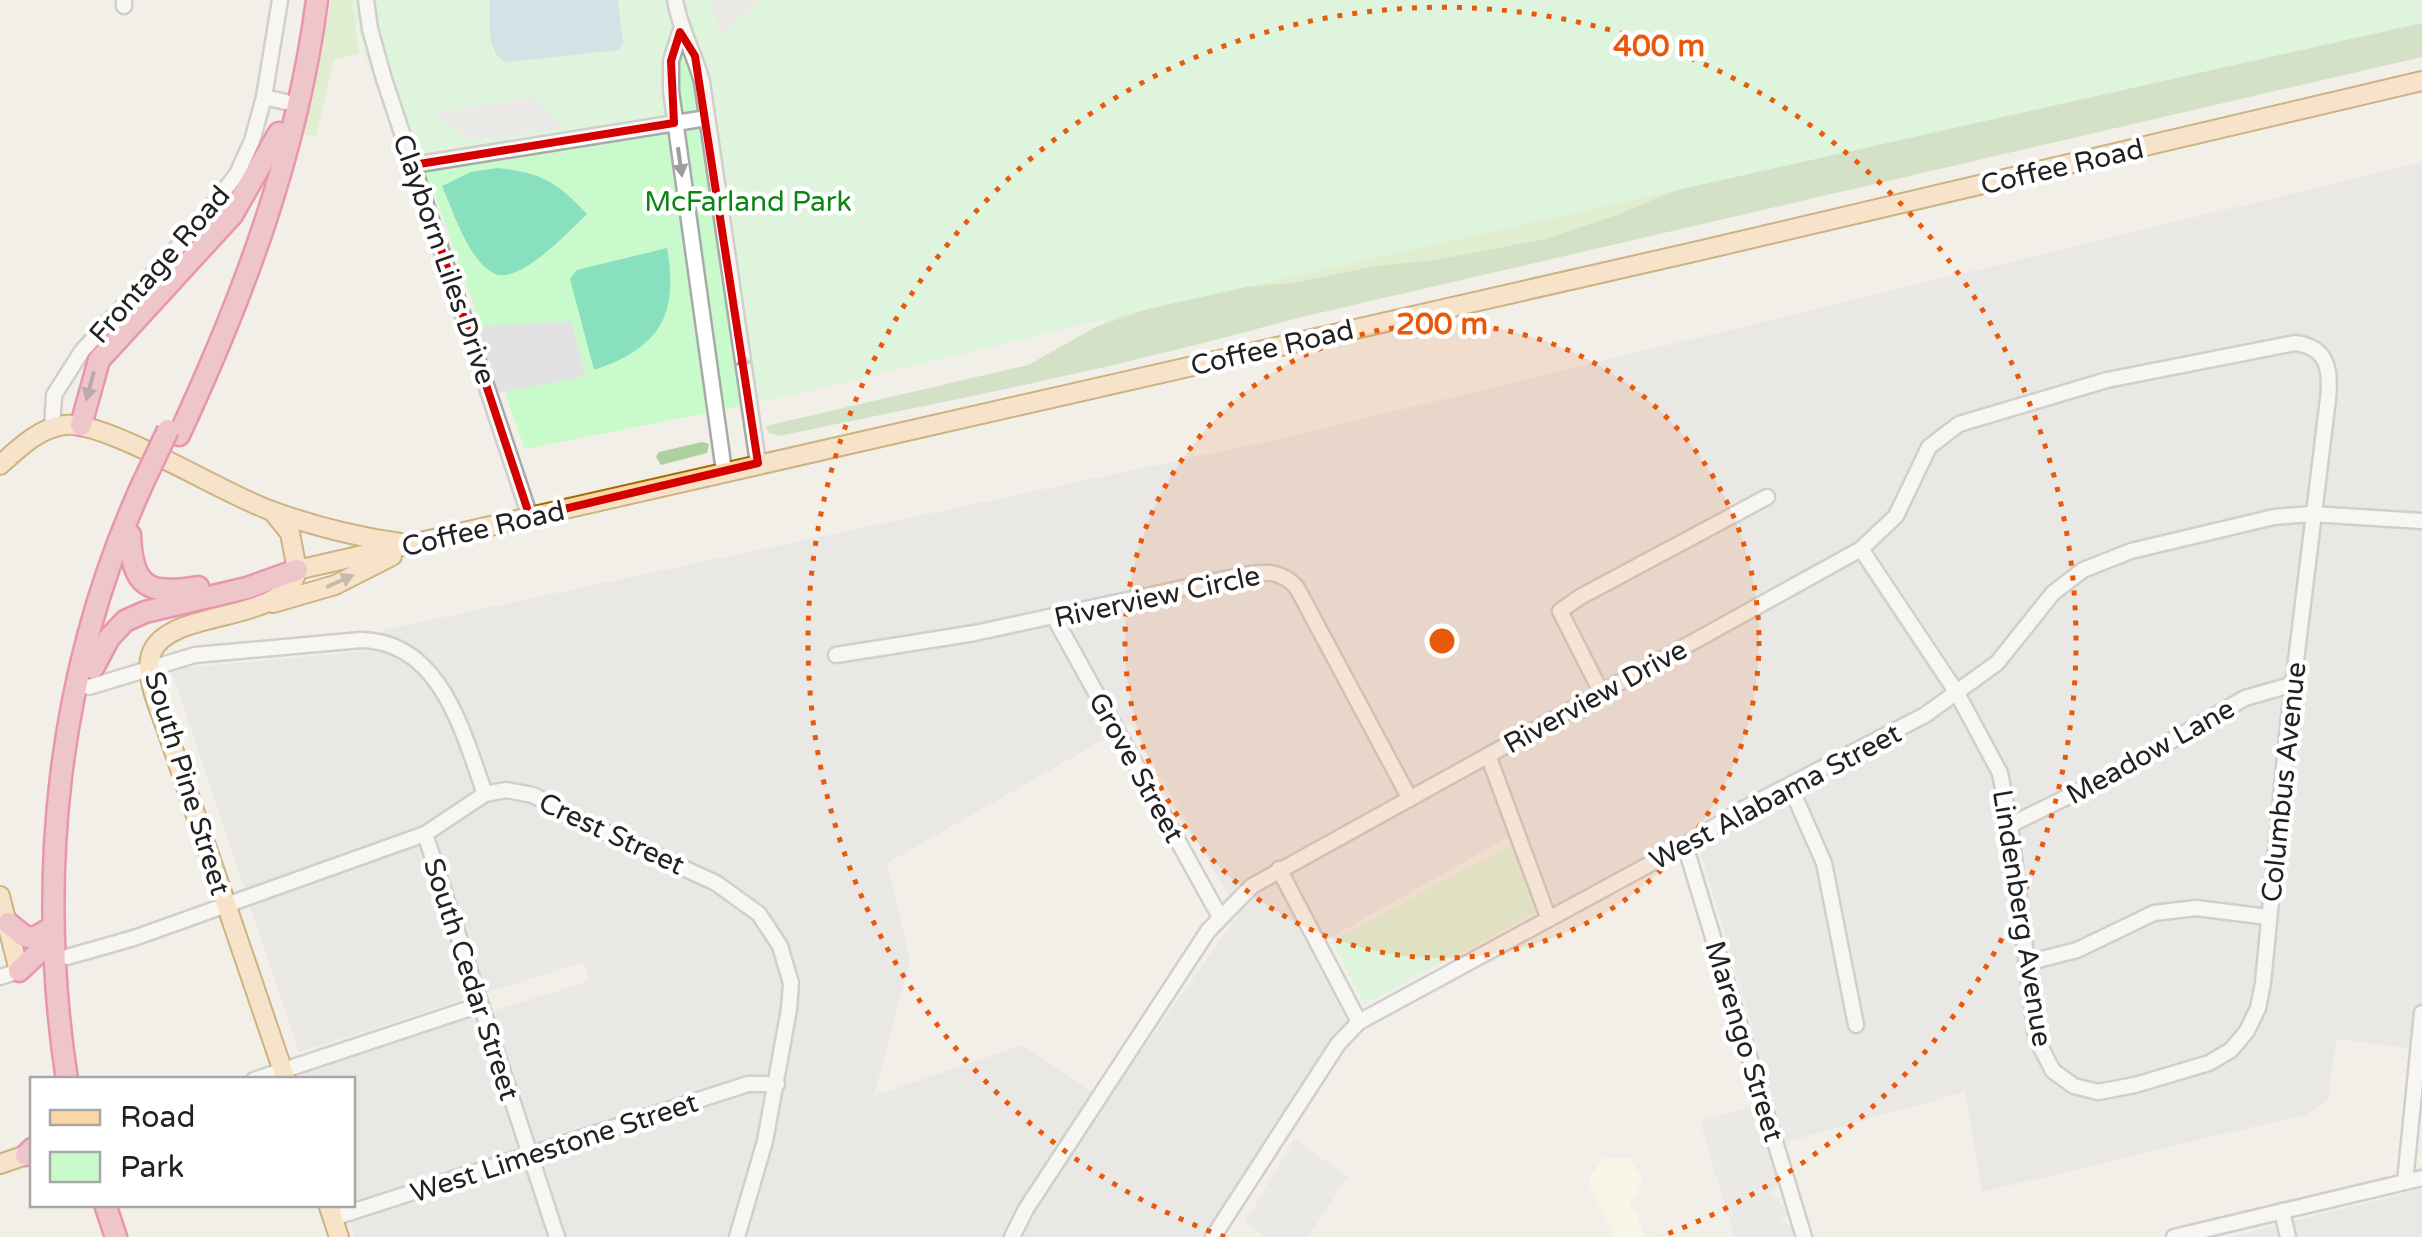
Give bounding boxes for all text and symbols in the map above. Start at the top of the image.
text: 400 m [1613,28,1705,65]
street label: Clayborn Liles Drive [385,130,503,389]
street label: Coffee Road [1977,132,2147,202]
one-way arrow [672,147,688,178]
street label: Frontage Road [82,179,238,350]
park label: McFarland Park [644,185,852,219]
text: 200 m [1396,306,1488,343]
street label: Coffee Road [1187,313,1357,383]
one-way arrow [735,350,751,382]
one-way arrow [82,371,98,402]
street label: Coffee Road [398,494,568,564]
street label: Riverview Circle [1051,559,1263,635]
one-way arrow [325,573,355,589]
centre of rings [1424,623,1460,659]
street label: Riverview Drive [1498,633,1693,761]
street label: Columbus Avenue [2254,660,2314,904]
street label: South Pine Street [137,667,237,900]
street label: Grove Street [1081,687,1191,849]
street label: Meadow Lane [2060,692,2240,812]
street label: West Alabama Street [1644,716,1907,878]
street label: Crest Street [533,785,690,883]
street label: Lindenberg Avenue [1985,787,2059,1049]
street label: South Cedar Street [416,854,526,1105]
street label: Marengo Street [1697,937,1791,1146]
legend [30,1077,355,1207]
street label: West Limestone Street [406,1085,702,1210]
text: Road [120,1099,195,1136]
text: Park [120,1149,184,1186]

